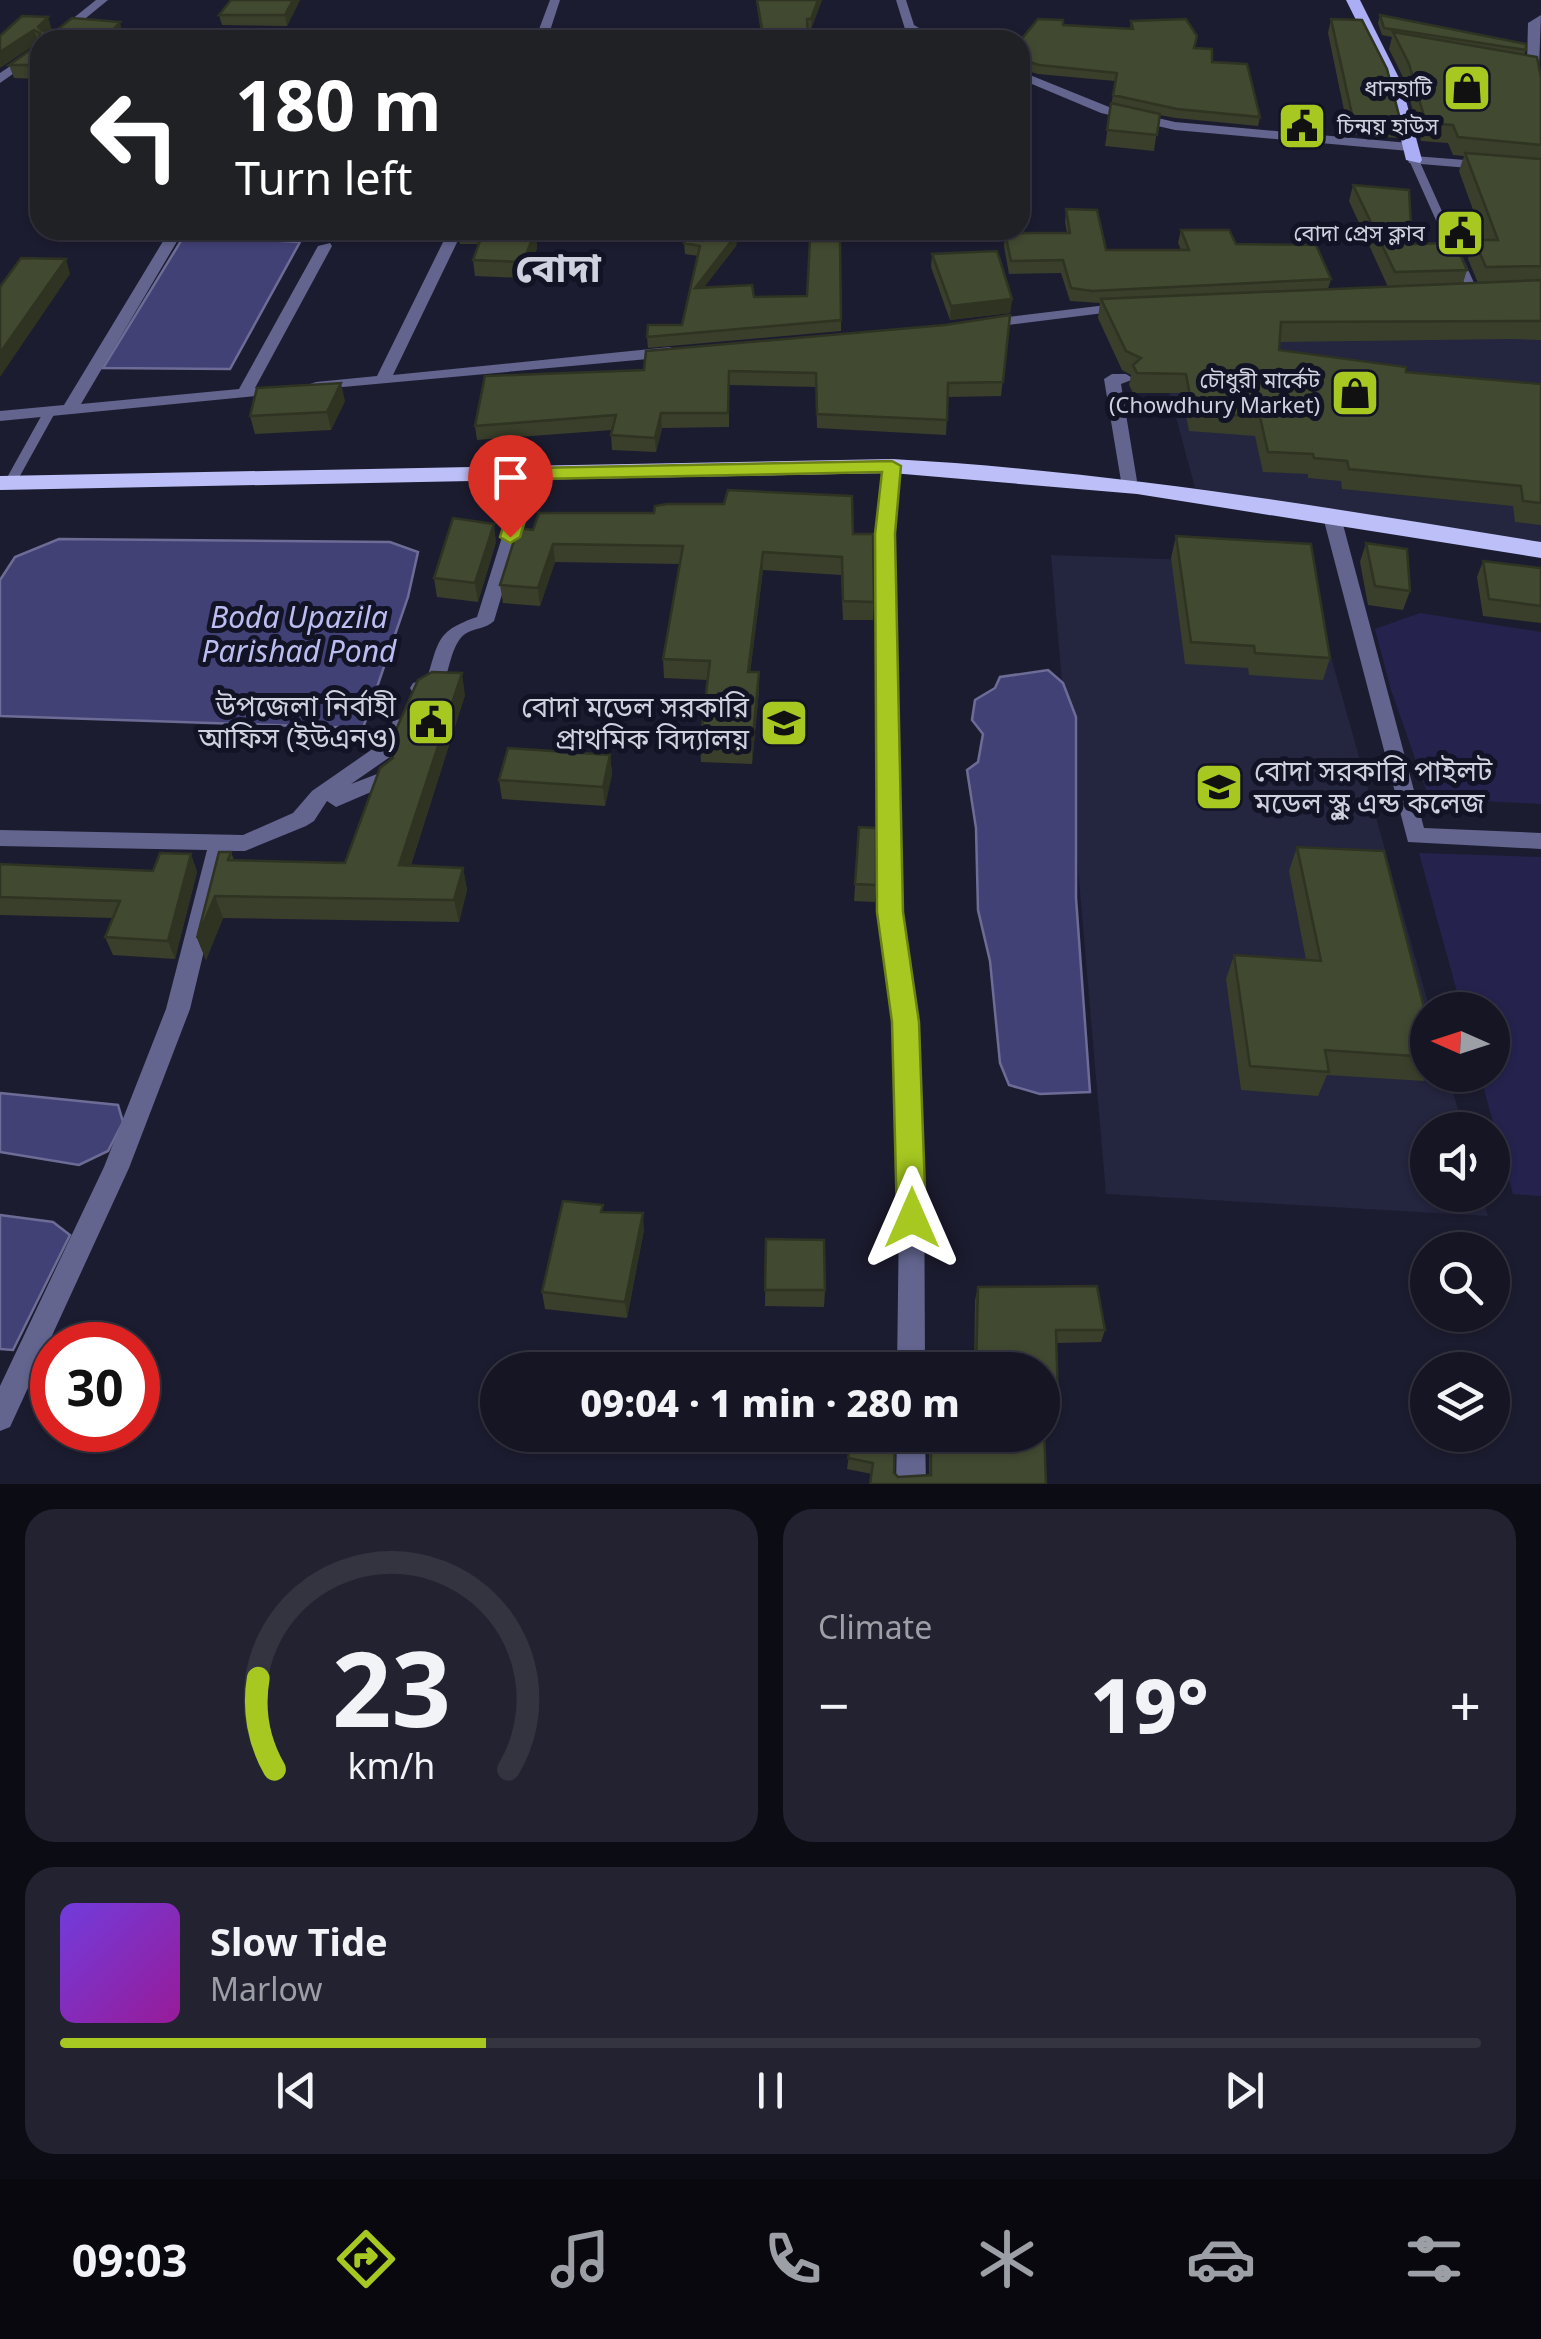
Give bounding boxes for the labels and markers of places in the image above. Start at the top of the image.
shop icon: ধানহাটি [1441,62,1493,114]
place label: ধানহাটি [1364,72,1433,102]
public building icon: চিন্ময় হাউস [1276,100,1328,152]
place label: চিন্ময় হাউস [1336,110,1439,140]
public building icon: বোদা প্রেস ক্লাব [1434,207,1486,259]
place label: বোদা প্রেস ক্লাব [1294,217,1426,247]
place label: চৌধুরী মার্কেট (Chowdhury Market) [1109,364,1321,419]
shop icon: চৌধুরী মার্কেট (Chowdhury Market) [1329,367,1381,419]
pin [468,435,553,538]
place label: উপজেলা নির্বাহী আফিস (ইউএনও) [197,686,397,756]
place label: বোদা মডেল সরকারি প্রাথমিক বিদ্যালয় [521,687,749,757]
public building icon: উপজেলা নির্বাহী আফিস (ইউএনও) [405,696,457,748]
school or university icon: বোদা মডেল সরকারি প্রাথমিক বিদ্যালয় [758,697,810,749]
place label: বোদা সরকারি পাইলট মডেল স্কুল এন্ড কলেজ [1253,751,1493,821]
school or university icon: বোদা সরকারি পাইলট মডেল স্কুল এন্ড কলেজ [1193,761,1245,813]

